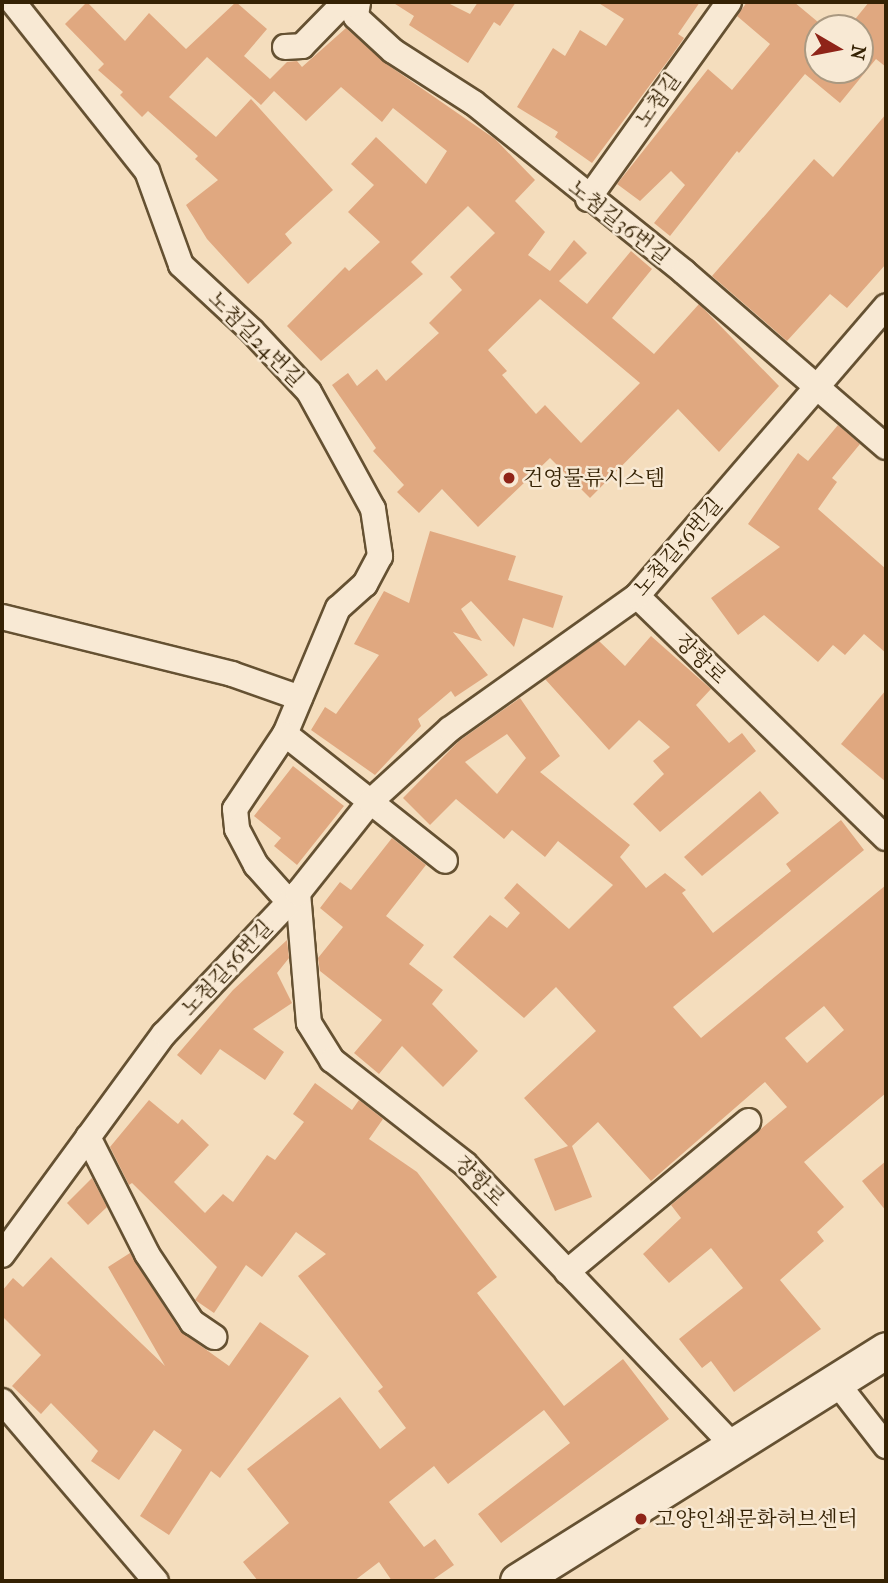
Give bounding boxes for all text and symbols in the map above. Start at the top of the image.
north arrow [804,14,874,84]
text: N [846,43,870,61]
street label: 노첨길 [630,68,686,132]
street label: 노첨길36번길 [563,175,675,269]
street label: 노첨길24번길 [203,286,309,392]
place label: 건영물류시스템 [523,465,665,491]
marker: 건영물류시스템 [501,470,517,486]
street label: 노첨길56번길 [629,493,727,601]
street label: 장항로 [670,629,732,689]
street label: 노첨길56번길 [176,915,278,1021]
street label: 장항로 [450,1151,510,1211]
place label: 고양인쇄문화허브센터 [655,1506,858,1532]
marker: 고양인쇄문화허브센터 [633,1511,649,1527]

